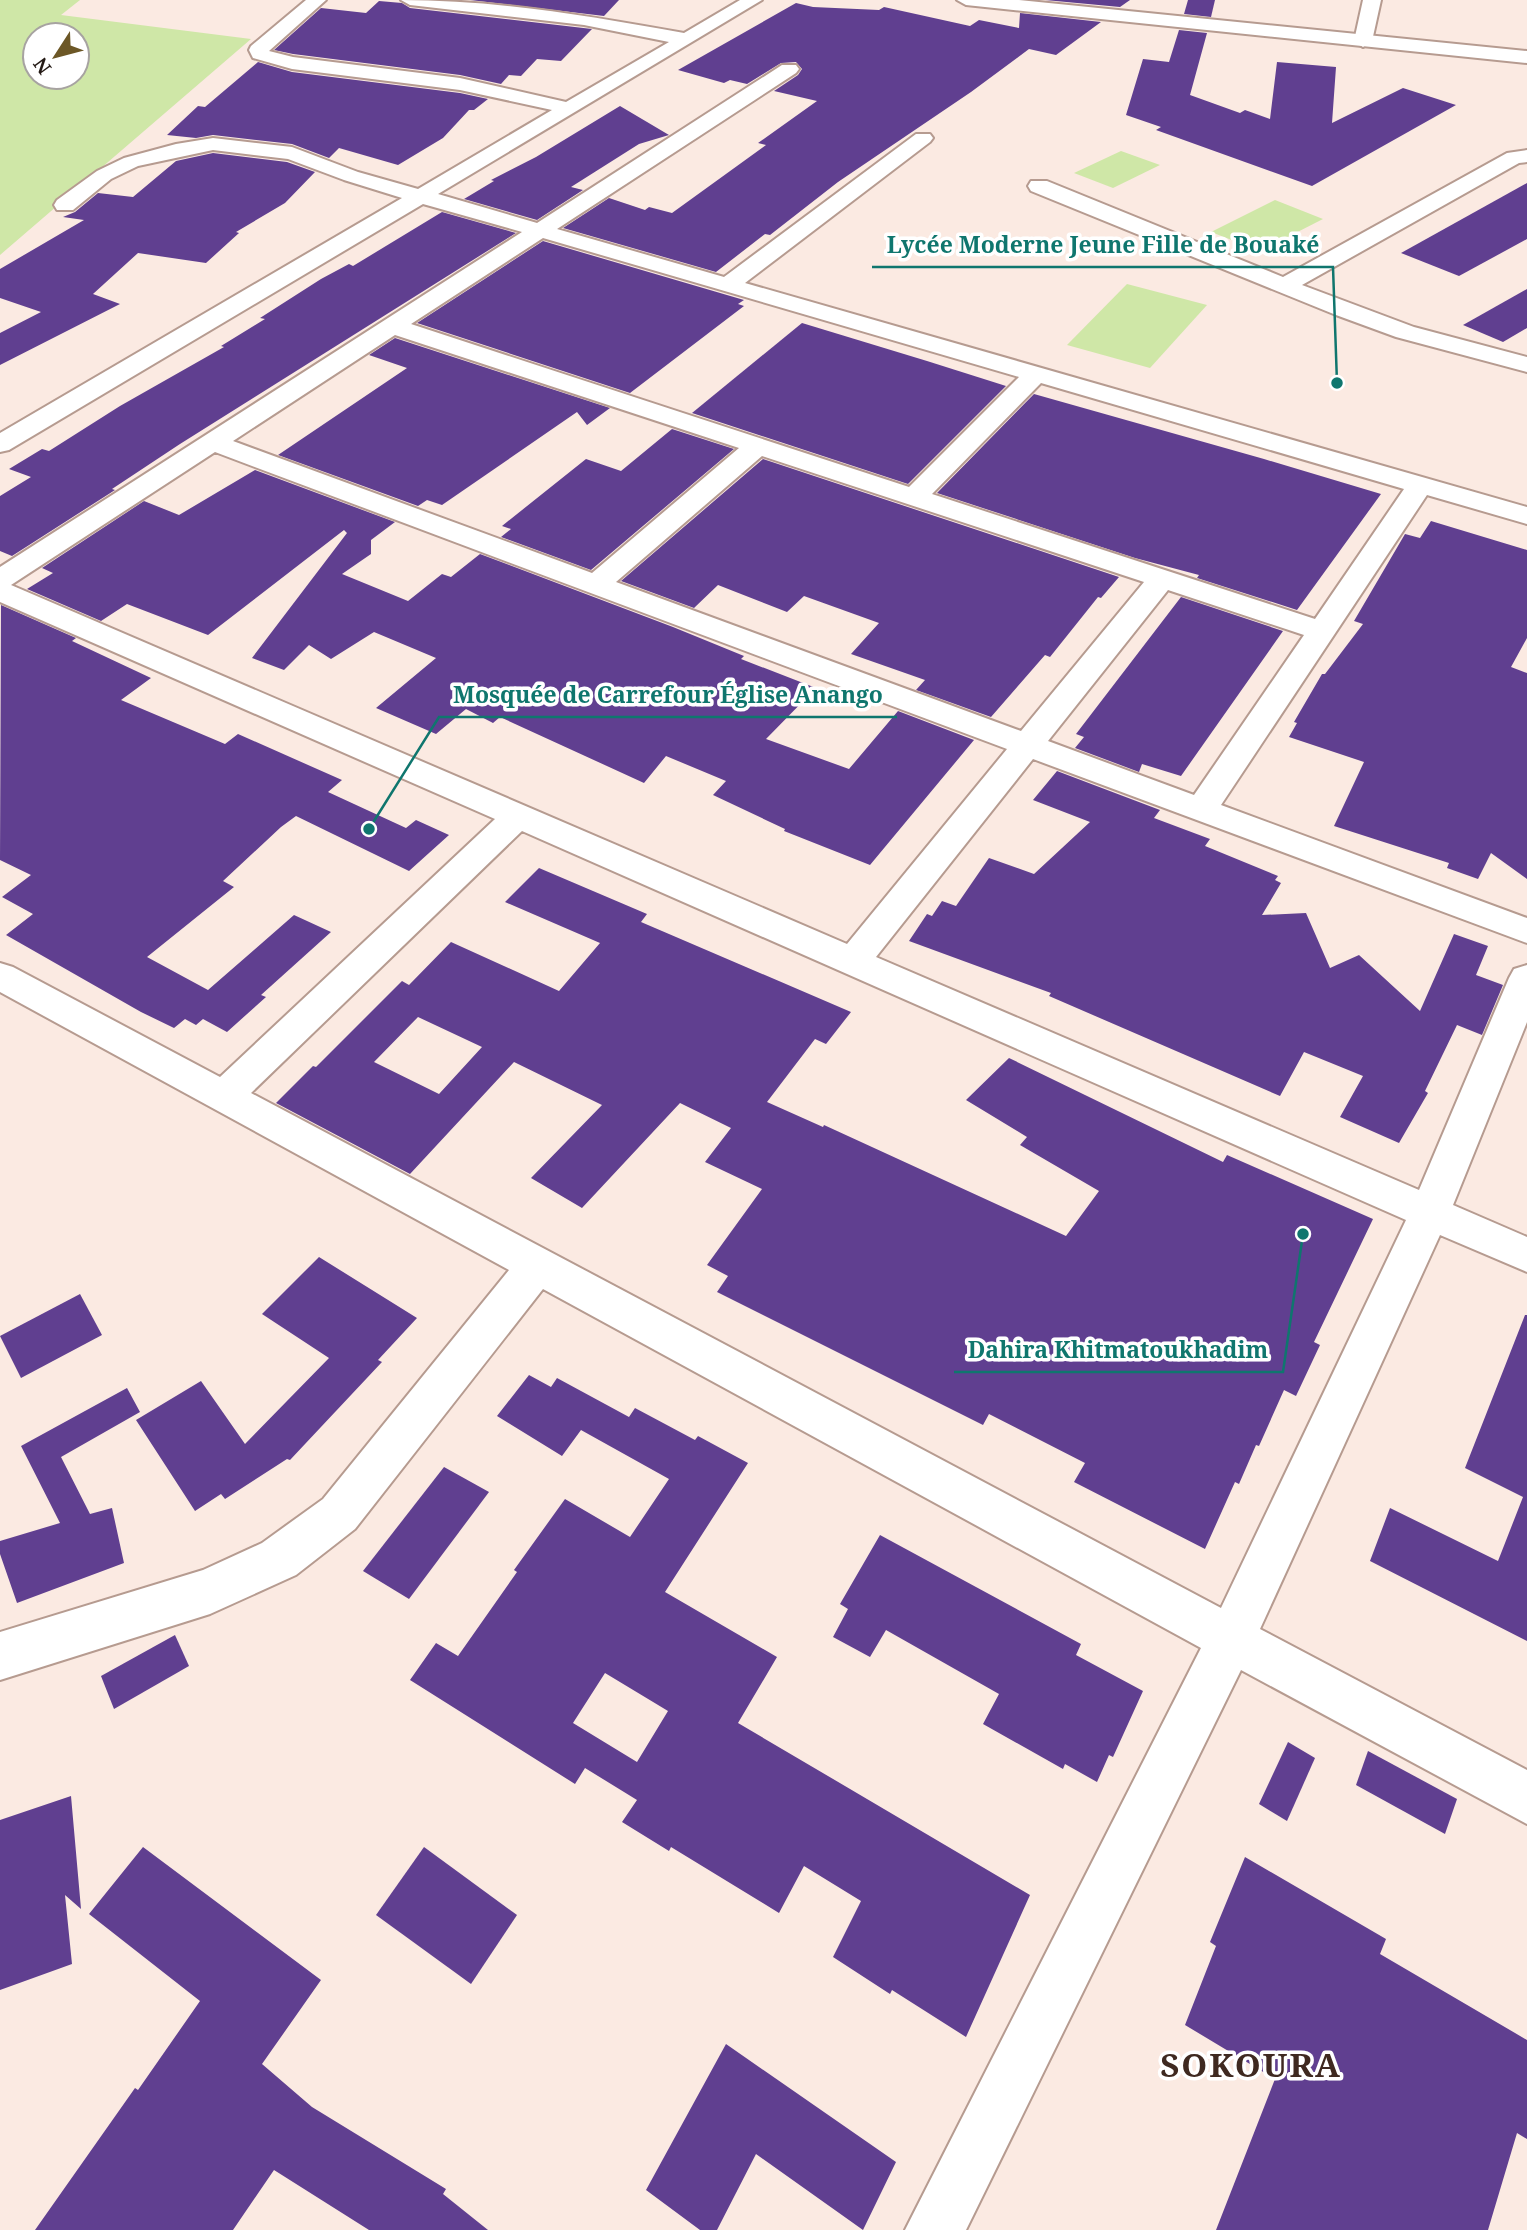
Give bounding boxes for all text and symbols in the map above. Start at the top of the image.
north arrow [21,21,91,91]
text: N [27,52,57,80]
callout: Lycée Moderne Jeune Fille de Bouaké [872,223,1333,267]
text: Lycée Moderne Jeune Fille de Bouaké [887,228,1319,260]
callout: Mosquée de Carrefour Église Anango [439,673,897,717]
text: Mosquée de Carrefour Église Anango [453,678,883,710]
callout: Dahira Khitmatoukhadim [954,1328,1283,1372]
text: Dahira Khitmatoukhadim [968,1333,1269,1365]
district label: SOKOURA [1160,2042,1342,2087]

